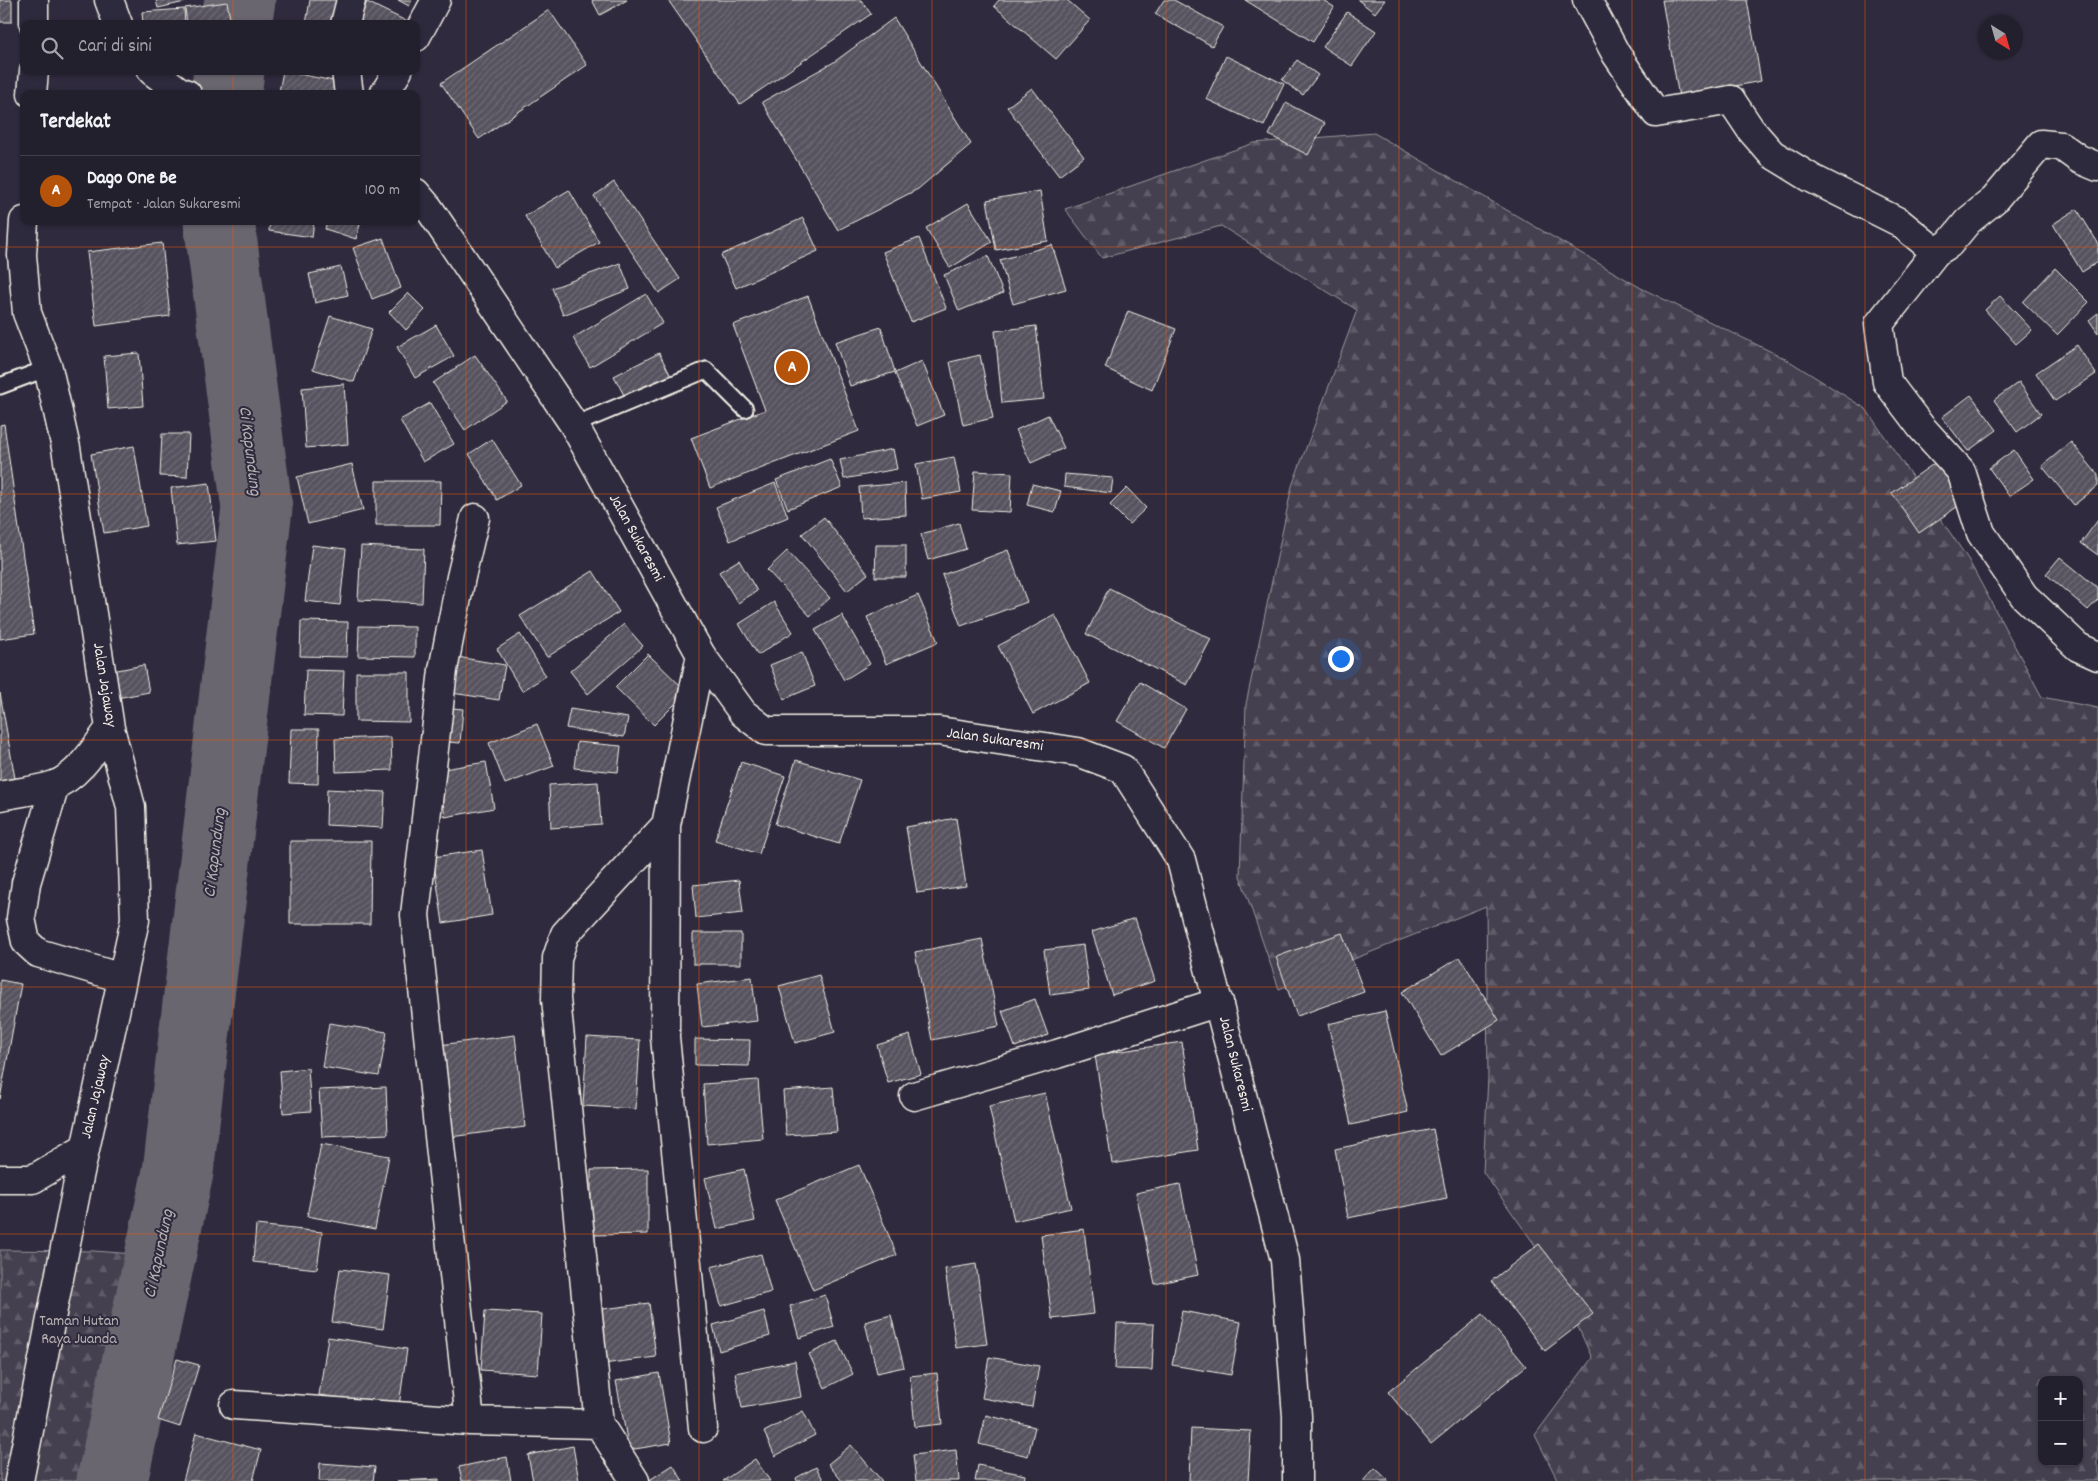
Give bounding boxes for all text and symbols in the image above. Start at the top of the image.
north arrow [1978,15,2023,60]
search box [20,20,420,75]
icon: search [38,34,66,62]
text: Cari di sini [78,34,152,61]
text: Terdekat [40,108,111,138]
text: Dago One Be [87,166,177,193]
text: A [52,179,60,202]
text: 100 m [364,179,400,202]
text: Tempat · Jalan Sukaresmi [87,193,241,216]
pin: A [776,348,808,386]
water label: Ci Kapundung [231,405,267,498]
street label: Jalan Sukaresmi [602,490,670,586]
street label: Jalan Jajaway [86,641,122,729]
your location [1328,646,1354,672]
street label: Jalan Sukaresmi [945,722,1045,758]
water label: Ci Kapundung [198,806,234,899]
street label: Jalan Sukaresmi [1212,1014,1258,1114]
street label: Jalan Jajaway [75,1052,117,1141]
water label: Ci Kapundung [138,1206,182,1301]
park label: Taman Hutan Raya Juanda [39,1310,119,1351]
map controls [2038,1376,2083,1466]
button: + [2038,1376,2083,1421]
button: − [2038,1421,2083,1466]

